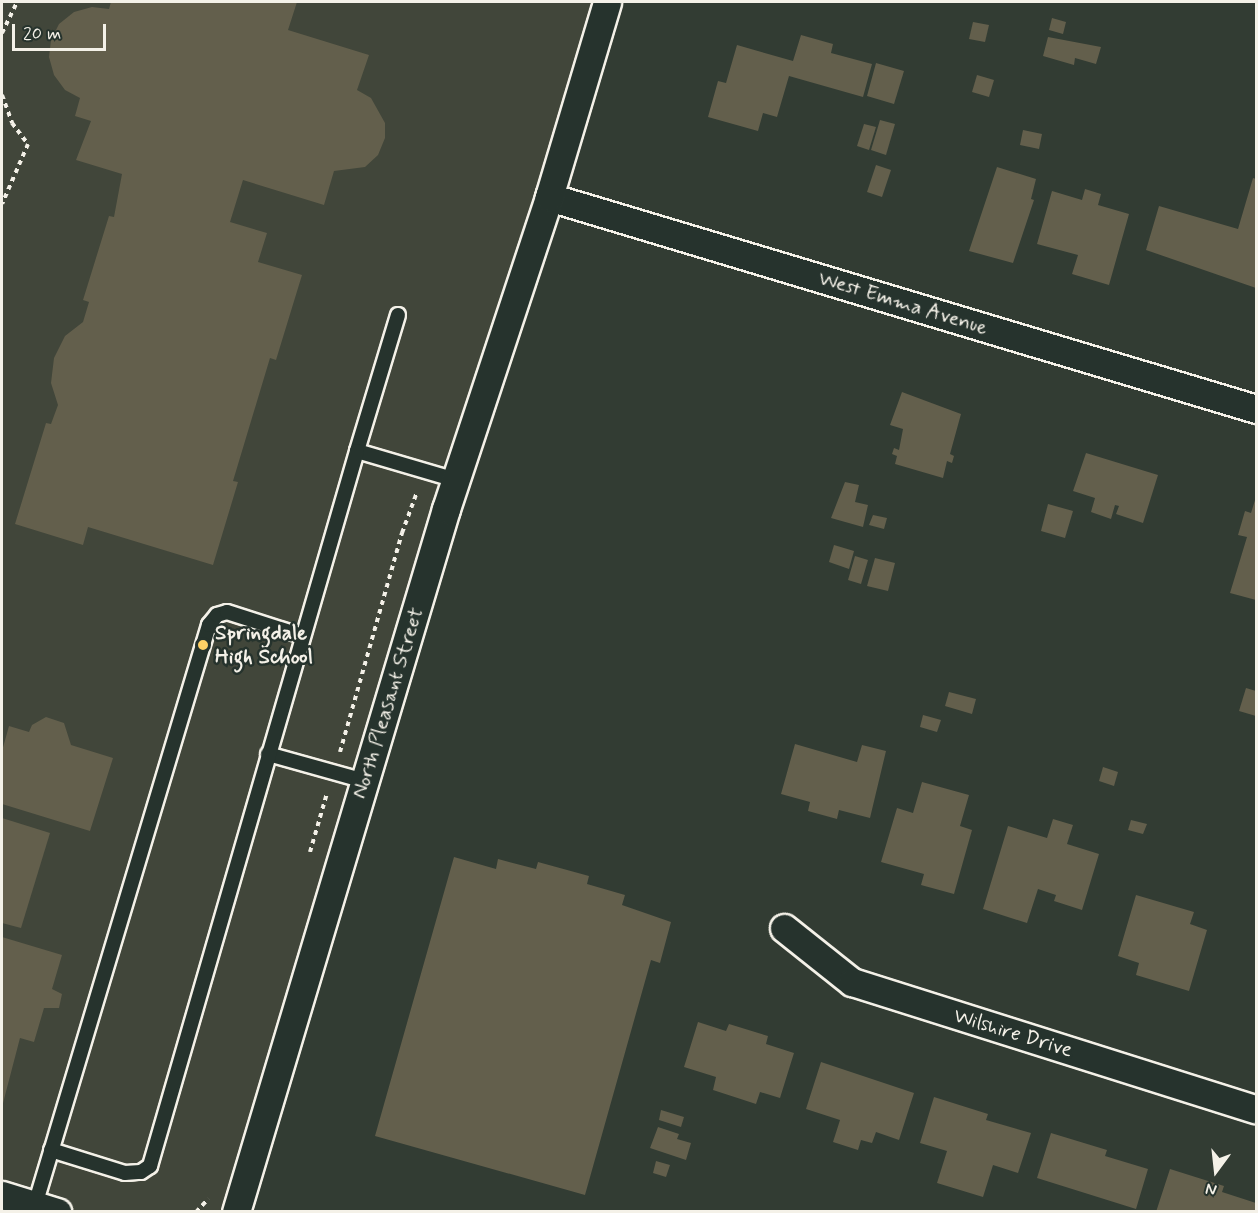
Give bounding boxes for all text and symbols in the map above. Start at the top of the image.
scale bar [15,12,110,50]
text: 20 m [23,22,61,46]
street label: West Emma Avenue [814,265,992,341]
street label: North Pleasant Street [347,605,429,801]
place label: Springdale High School [215,620,313,670]
marker: Springdale High School [196,638,210,652]
street label: Wilshire Drive [951,1003,1075,1063]
north arrow [1186,1141,1246,1201]
text: N [1203,1177,1219,1200]

